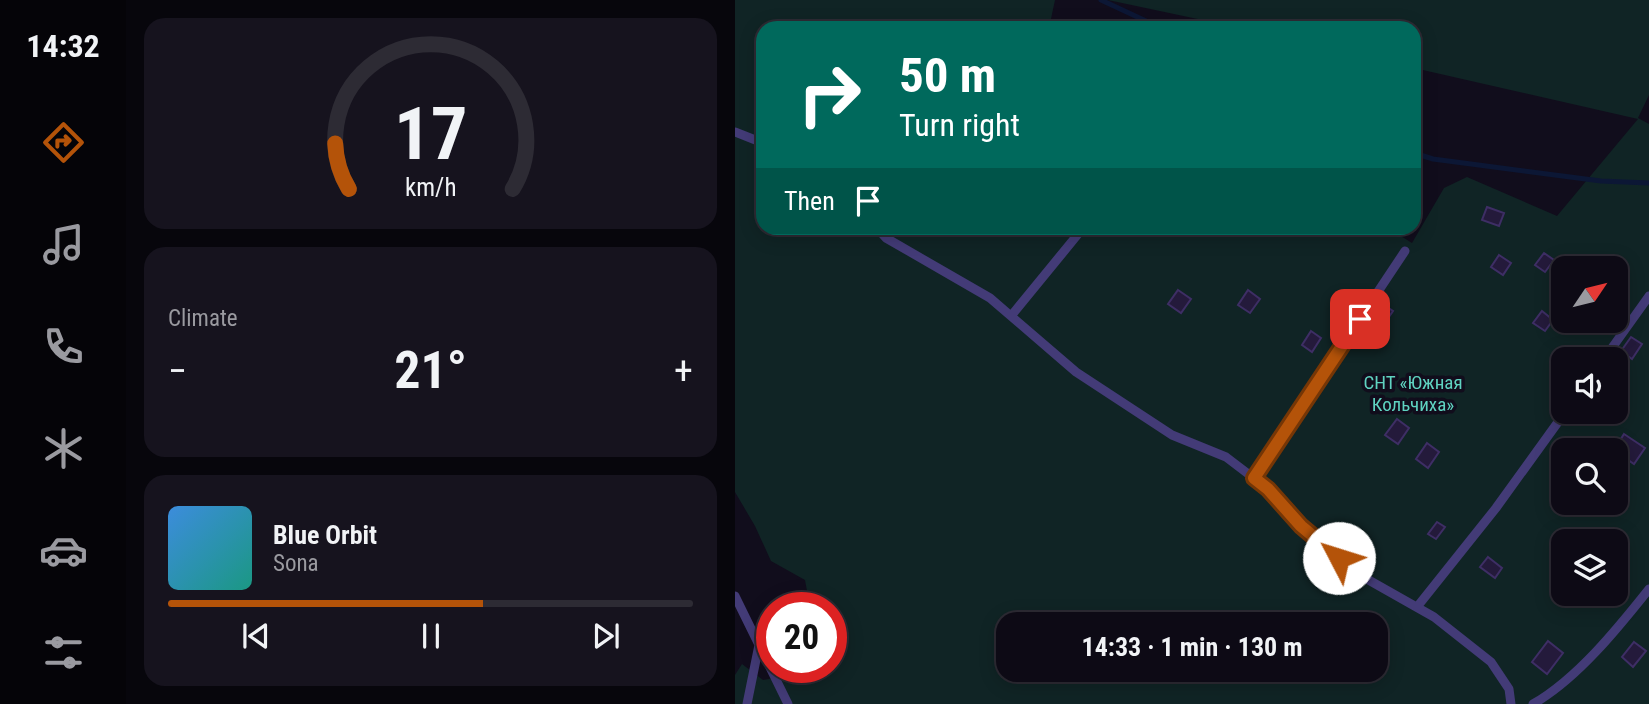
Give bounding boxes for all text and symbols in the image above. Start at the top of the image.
text: 14:32 [26,27,100,65]
text: 50 m [899,47,996,104]
icon: right [784,49,875,140]
text: 17 [394,92,467,178]
text: Turn right [899,106,1020,144]
icon: directions [39,118,88,167]
text: km/h [405,173,456,202]
icon: arrive [849,182,887,220]
text: Then [784,186,835,216]
icon: music [39,220,88,269]
north arrow [1551,256,1627,332]
map controls [1551,256,1628,606]
pin [1330,289,1390,349]
icon: arrive [1341,300,1379,338]
text: Climate [168,305,238,332]
icon: phone [39,322,88,371]
text: 21° [394,340,467,401]
button: sound [1551,347,1628,424]
text: − [168,349,187,393]
text: + [674,349,693,393]
park label: СНТ «Южная Кольчиха» [1363,371,1463,416]
icon: climate [39,424,88,473]
button: search [1551,438,1628,515]
text: Blue Orbit [273,520,377,550]
position arrow [1302,521,1376,595]
icon: car [39,526,88,575]
button: layers [1551,529,1628,606]
text: Sona [273,550,319,577]
speed limit sign: 20 [756,592,847,683]
icon: previous [237,617,275,655]
icon: pause [412,617,450,655]
icon: next [587,617,625,655]
icon: filters [39,628,88,677]
text: 14:33 · 1 min · 130 m [1082,632,1302,662]

